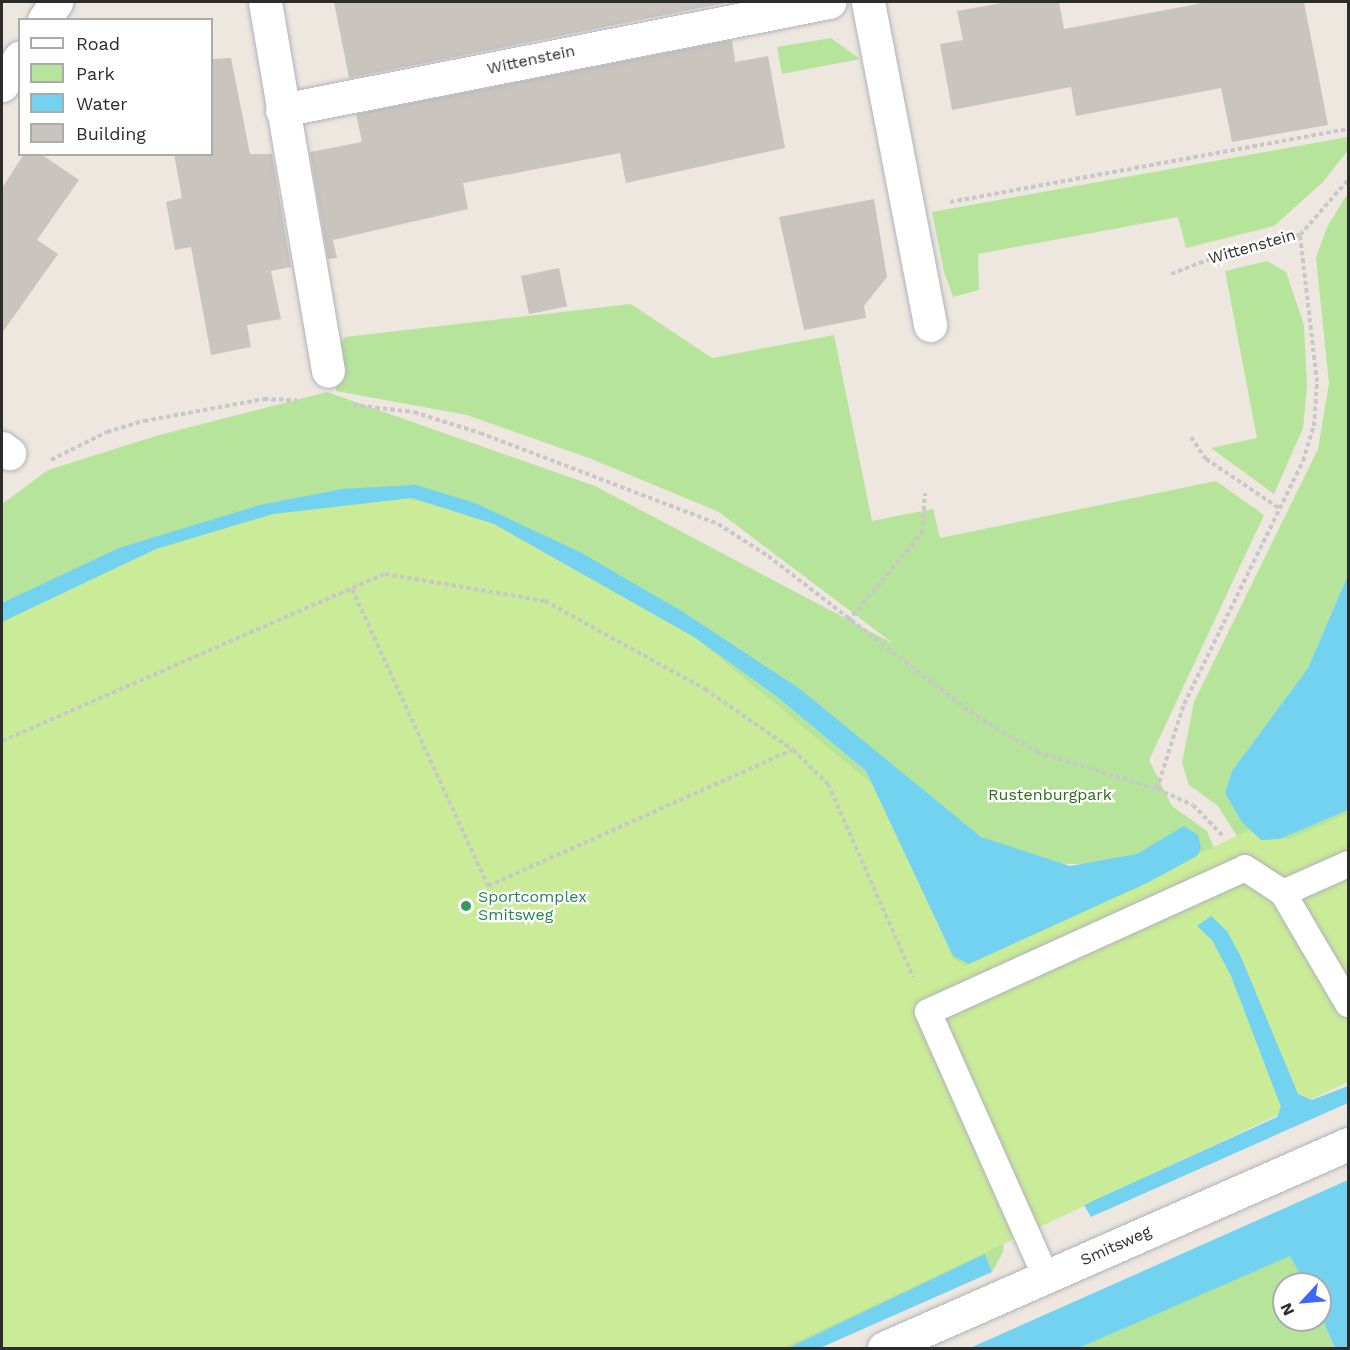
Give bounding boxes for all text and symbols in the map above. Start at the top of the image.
legend [18,18,213,156]
text: Road [76,33,120,54]
street label: Wittenstein [485,41,577,79]
text: Park [76,63,115,84]
text: Water [76,93,128,114]
text: Building [76,123,146,144]
street label: Wittenstein [1206,225,1298,269]
park label: Rustenburgpark [988,785,1112,805]
place label: Sportcomplex Smitsweg [478,887,587,925]
marker: Sportcomplex Smitsweg [459,899,473,913]
street label: Smitsweg [1078,1222,1154,1270]
north arrow [1272,1272,1332,1332]
text: N [1276,1300,1298,1319]

